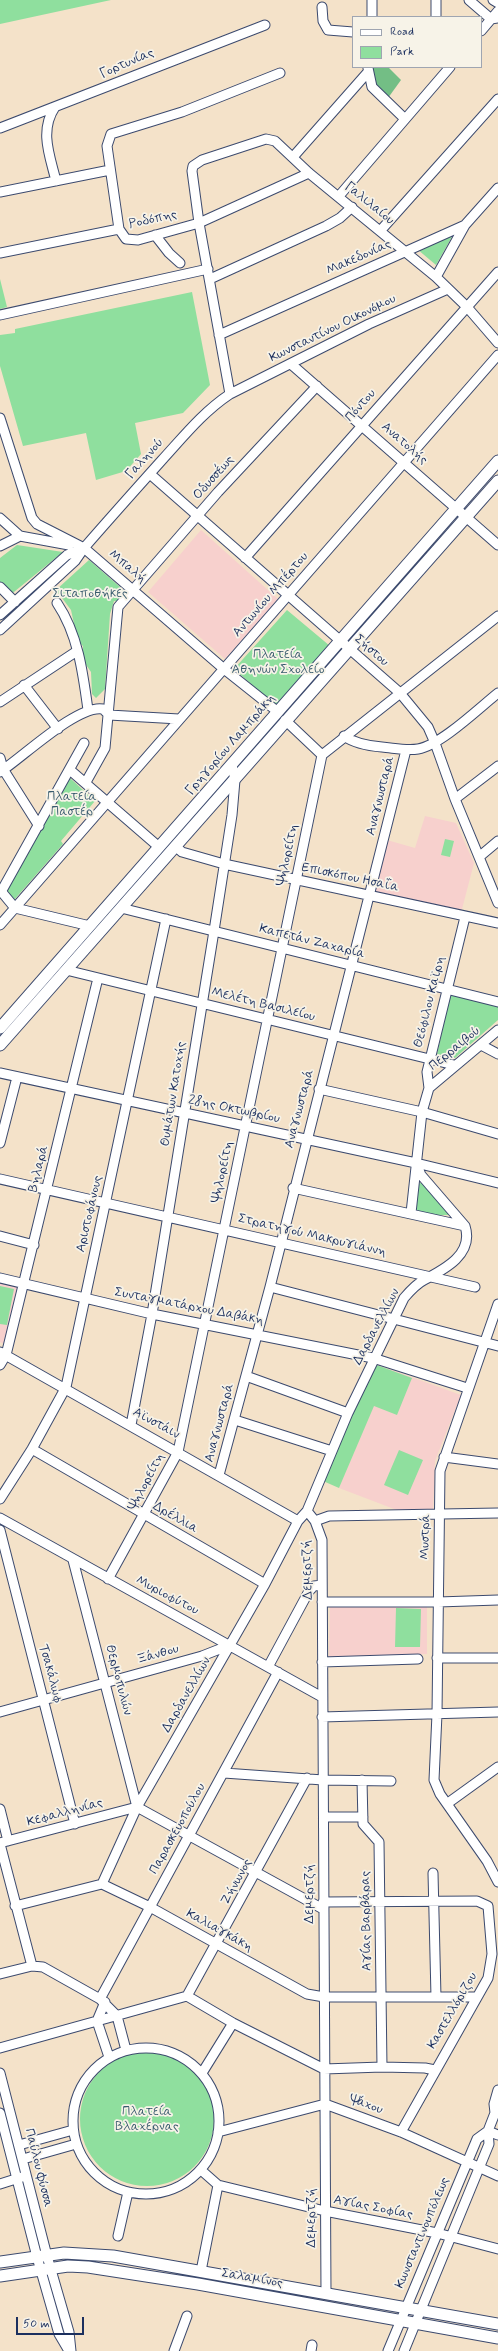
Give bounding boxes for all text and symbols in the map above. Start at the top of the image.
legend [352,16,482,68]
text: Road [390,24,414,40]
text: Park [390,44,414,60]
street label: Γορτυνίας [98,46,156,82]
street label: Γαλιλαίου [341,179,397,229]
street label: Ροδόπης [128,207,178,233]
street label: Μακεδονίας [324,237,394,279]
street label: Κωνσταντίνου Οικονόμου [267,292,399,366]
street label: Πόντου [342,386,380,426]
street label: Ανατολής [378,420,430,468]
street label: Γαληνού [123,435,167,483]
street label: Οδυσσέως [190,453,238,503]
street label: Μπαλή [105,547,149,587]
street label: Αντωνίου Μπέρτου [230,549,312,641]
park label: Σιταποθήκες [52,586,128,602]
street label: Σήστου [351,632,391,670]
park label: Πλατεία Αθηνών Σχολείο [231,647,325,678]
street label: Γρηγορίου Λαμπράκη [183,691,279,799]
street label: Αναγνωσταρά [364,755,398,837]
park label: Πλατεία Παστέρ [47,789,97,820]
street label: Ψηλορείτη [274,823,302,887]
street label: Επισκόπου Ησαΐα [300,860,400,896]
street label: Καπετάν Ζαχαρία [258,921,366,963]
street label: Θεόφιλου Καϊρη [411,955,449,1049]
street label: Μελέτη Βασιλείου [209,985,317,1025]
street label: Περραιβού [426,1024,484,1074]
street label: Θυμάτων Κατοχής [158,1040,190,1148]
street label: Αναγνωσταρά [282,1068,318,1150]
street label: 28ης Οκτωβρίου [187,1093,281,1127]
street label: Ψηλορείτη [209,1140,237,1204]
street label: Βηλαρά [26,1144,52,1194]
street label: Αριστοφάνους [74,1174,106,1254]
street label: Στρατηγού Μακρυγιάννη [236,1211,388,1261]
street label: Συνταγματάρχου Δαβάκη [113,1285,265,1329]
street label: Δαρδανελλίων [350,1286,404,1368]
street label: Αναγνωσταρά [202,1382,238,1464]
street label: Αϊνστάιν [130,1405,182,1443]
street label: Ψηλορείτη [125,1451,169,1513]
street label: Δρέλλια [150,1499,200,1537]
street label: Μυστρά [418,1514,434,1560]
street label: Δεμερτζή [299,1540,317,1600]
street label: Μυριοφύτου [133,1573,201,1619]
street label: Ξάνθου [135,1642,181,1668]
street label: Τσακάλωφ [35,1643,65,1705]
street label: Θερμοπυλών [101,1643,135,1717]
street label: Δαρδανελλίων [159,1655,215,1735]
street label: Παρασκευοπούλου [147,1781,209,1877]
street label: Κεφαλληνίας [25,1795,105,1831]
street label: Ζήνωνος [218,1856,256,1908]
street label: Δεμερτζή [302,1864,318,1924]
street label: Αγίας Βαρβάρας [358,1871,376,1971]
street label: Καλιαγκάκη [183,1906,255,1956]
street label: Καστελλόριζου [425,1970,481,2052]
street label: Ψάχου [347,2092,385,2118]
park label: Πλατεία Βλαχέρνας [115,2104,179,2135]
street label: Παύλου Φύσσα [21,2127,55,2209]
street label: Κωνσταντινουπόλεως [393,2175,453,2291]
street label: Δεμερτζή [304,2188,320,2248]
street label: Αγίας Σοφίας [332,2193,414,2223]
street label: Σαλαμίνος [220,2266,284,2292]
scale bar [18,2309,86,2335]
text: 50 m [23,2316,50,2332]

